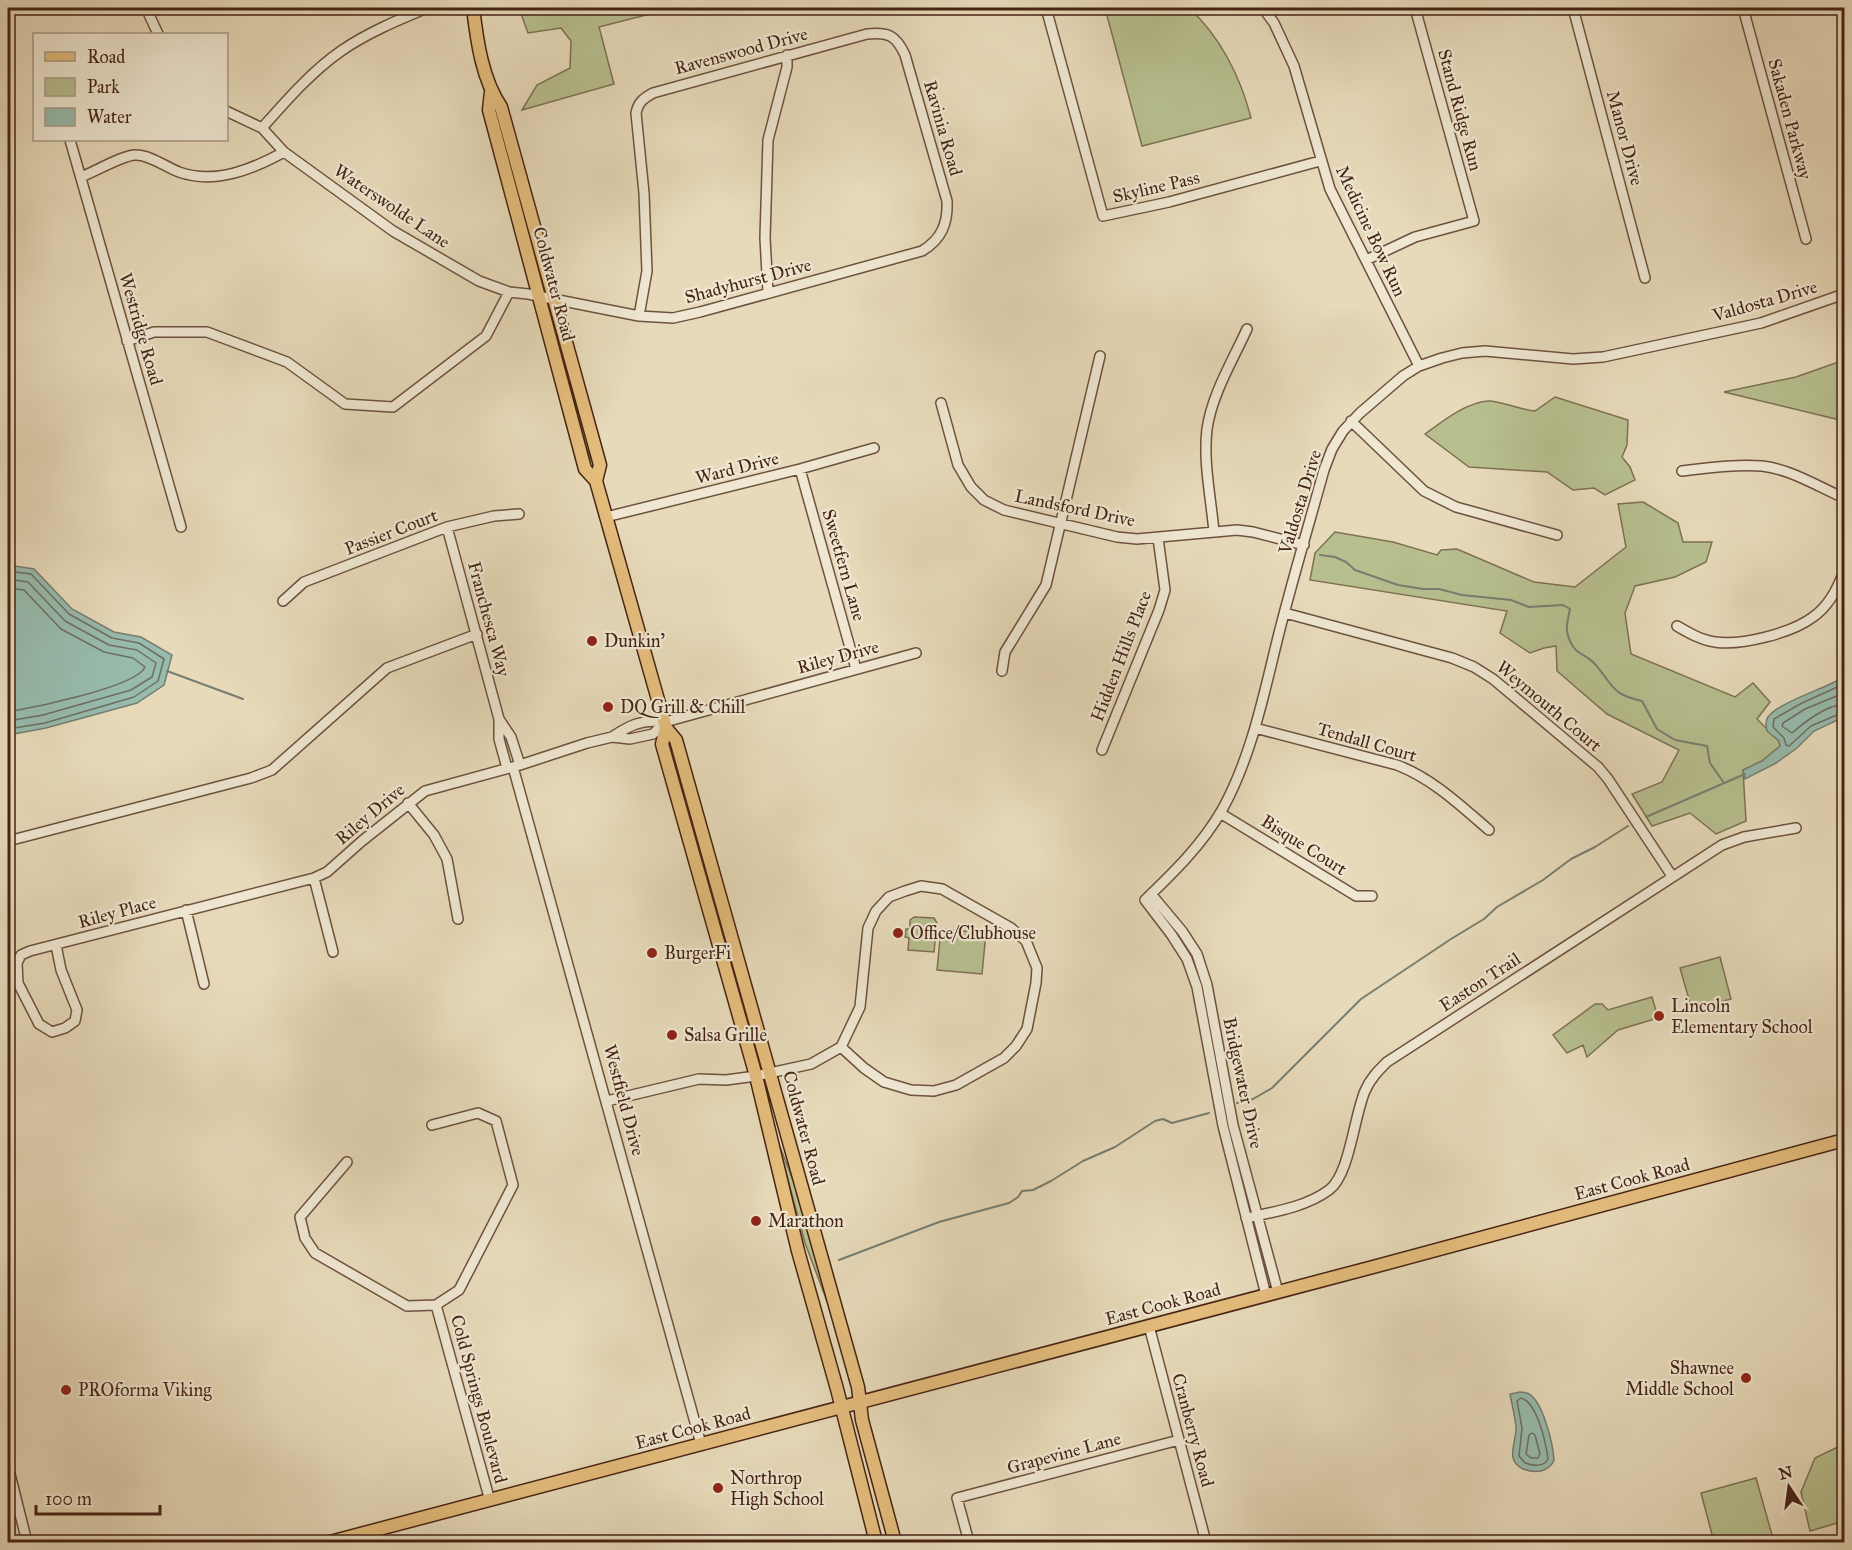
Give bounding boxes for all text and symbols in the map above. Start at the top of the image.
street label: Ravenswood Drive [672,23,810,79]
legend [33,33,228,141]
text: Road [87,46,125,68]
street label: Stand Ridge Run [1432,47,1487,174]
street label: Sakaden Parkway [1763,56,1817,182]
text: Park [87,76,120,98]
street label: Ravinia Road [919,78,967,178]
street label: Manor Drive [1602,88,1648,188]
text: Water [87,106,132,128]
street label: Waterswolde Lane [330,159,454,253]
street label: Medicine Bow Run [1331,162,1411,300]
street label: Skyline Pass [1110,166,1202,208]
street label: Coldwater Road [528,224,580,344]
street label: Shadyhurst Drive [682,254,814,308]
street label: Westridge Road [114,270,168,388]
street label: Valdosta Drive [1709,276,1820,327]
street label: Ward Drive [693,447,781,489]
street label: Valdosta Drive [1273,447,1326,558]
street label: Landsford Drive [1013,485,1137,531]
street label: Passier Court [341,504,441,560]
street label: Sweetfern Lane [818,507,870,623]
street label: Franchesca Way [463,559,515,679]
street label: Hidden Hills Place [1086,588,1156,724]
place label: Dunkin' [604,630,665,652]
marker: Dunkin' [585,634,599,648]
street label: Riley Drive [795,636,881,678]
street label: Weymouth Court [1492,656,1607,757]
place label: DQ Grill & Chill [620,696,745,718]
marker: DQ Grill & Chill [601,700,615,714]
street label: Tendall Court [1315,717,1420,767]
street label: Riley Drive [331,779,409,849]
street label: Bisque Court [1256,810,1352,881]
street label: Riley Place [76,891,158,933]
place label: Office/Clubhouse [910,922,1036,944]
marker: Office/Clubhouse [891,926,905,940]
place label: BurgerFi [664,942,731,965]
marker: BurgerFi [645,946,659,960]
street label: Easton Trail [1435,948,1525,1016]
place label: Lincoln Elementary School [1671,995,1813,1038]
marker: Lincoln Elementary School [1652,1009,1666,1023]
street label: Bridgewater Drive [1217,1015,1268,1151]
place label: Salsa Grille [684,1024,767,1046]
marker: Salsa Grille [665,1028,679,1042]
street label: Westfield Drive [599,1042,649,1158]
street label: Coldwater Road [778,1068,830,1188]
street label: East Cook Road [1572,1153,1692,1205]
place label: Marathon [768,1210,844,1232]
marker: Marathon [749,1214,763,1228]
street label: East Cook Road [1103,1278,1223,1330]
street label: Cold Springs Boulevard [445,1312,512,1486]
place label: Shawnee Middle School [1625,1357,1734,1400]
street label: Cranberry Road [1167,1371,1219,1489]
marker: Shawnee Middle School [1739,1371,1753,1385]
place label: PROforma Viking [78,1379,212,1402]
marker: PROforma Viking [59,1383,73,1397]
street label: East Cook Road [633,1402,753,1454]
street label: Grapevine Lane [1005,1427,1123,1479]
north arrow [1759,1457,1819,1517]
text: N [1777,1462,1795,1484]
place label: Northrop High School [730,1467,824,1511]
scale bar [36,1478,160,1516]
marker: Northrop High School [711,1481,725,1495]
text: 100 m [45,1488,92,1510]

